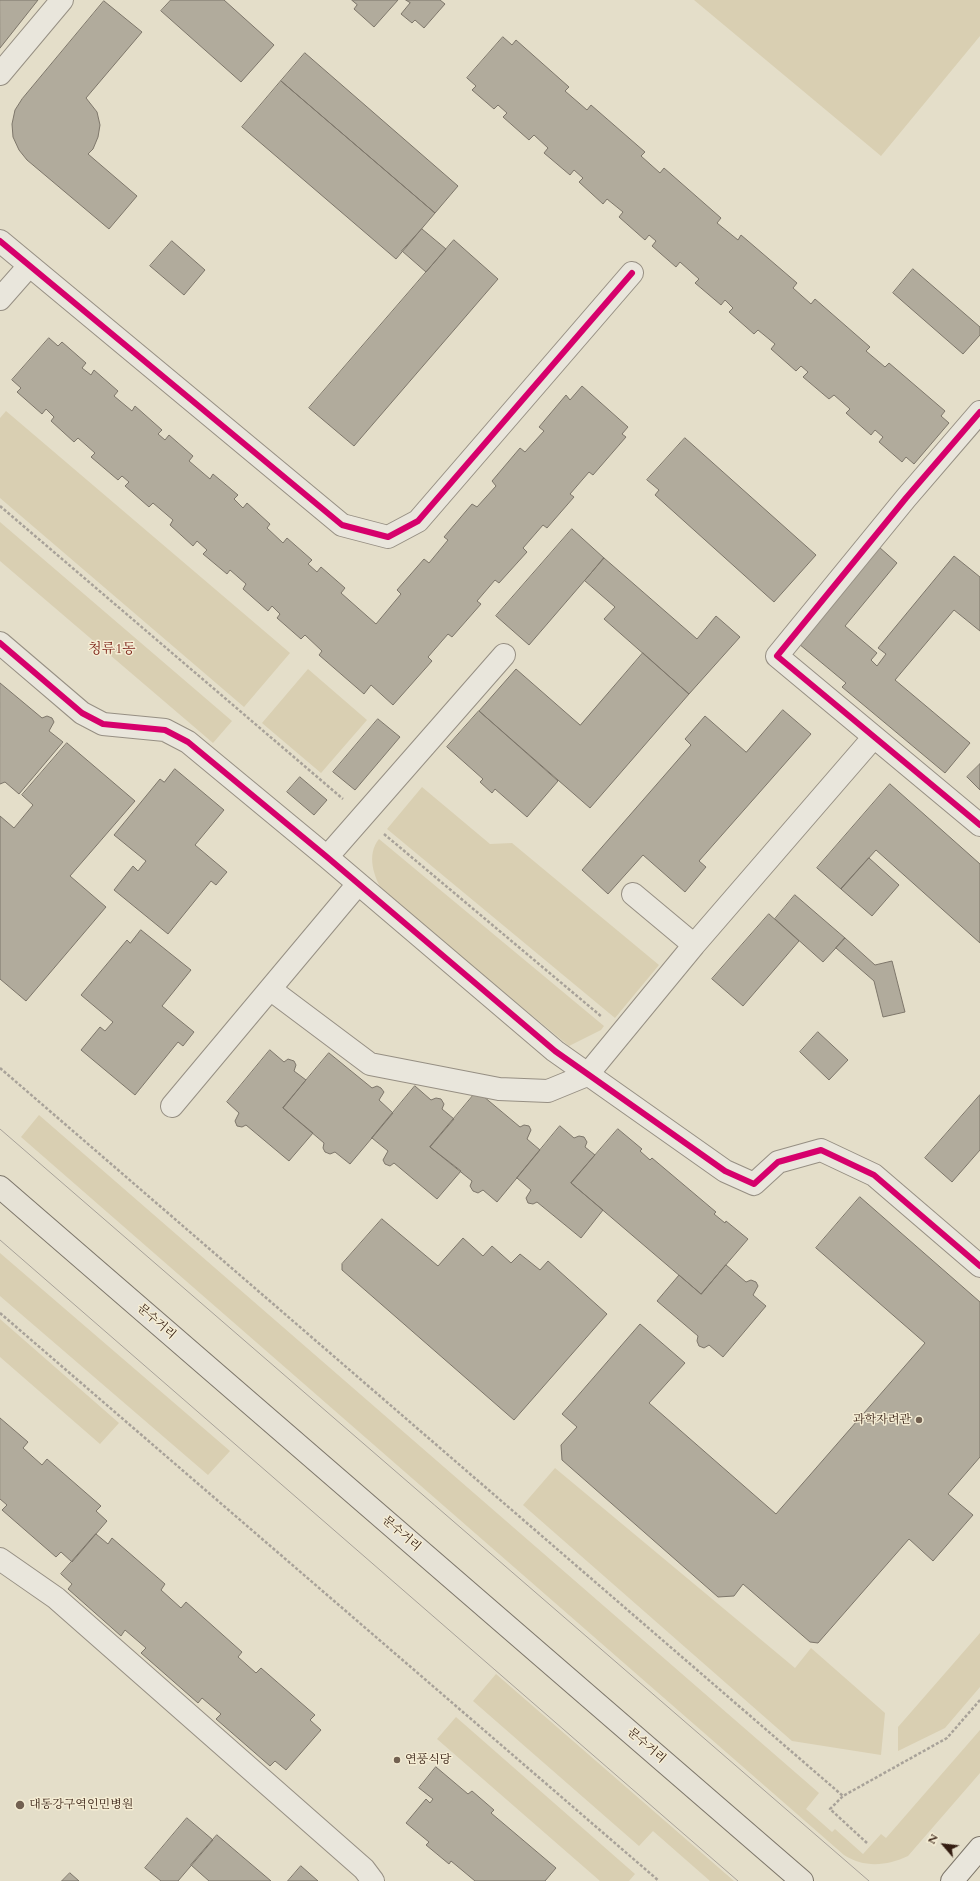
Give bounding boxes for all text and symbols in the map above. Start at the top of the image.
district label: 청류1동 [88,642,136,658]
street label: 문수거리 [134,1301,178,1343]
place label: 과학자려관 [853,1413,911,1427]
marker: 과학자려관 [914,1415,924,1425]
street label: 문수거리 [379,1513,423,1555]
street label: 문수거리 [624,1725,668,1767]
place label: 연풍식당 [405,1753,451,1767]
marker: 연풍식당 [392,1755,402,1765]
place label: 대동강구역인민병원 [29,1798,133,1812]
marker: 대동강구역인민병원 [14,1799,26,1811]
north arrow [924,1825,964,1865]
text: N [924,1831,942,1847]

